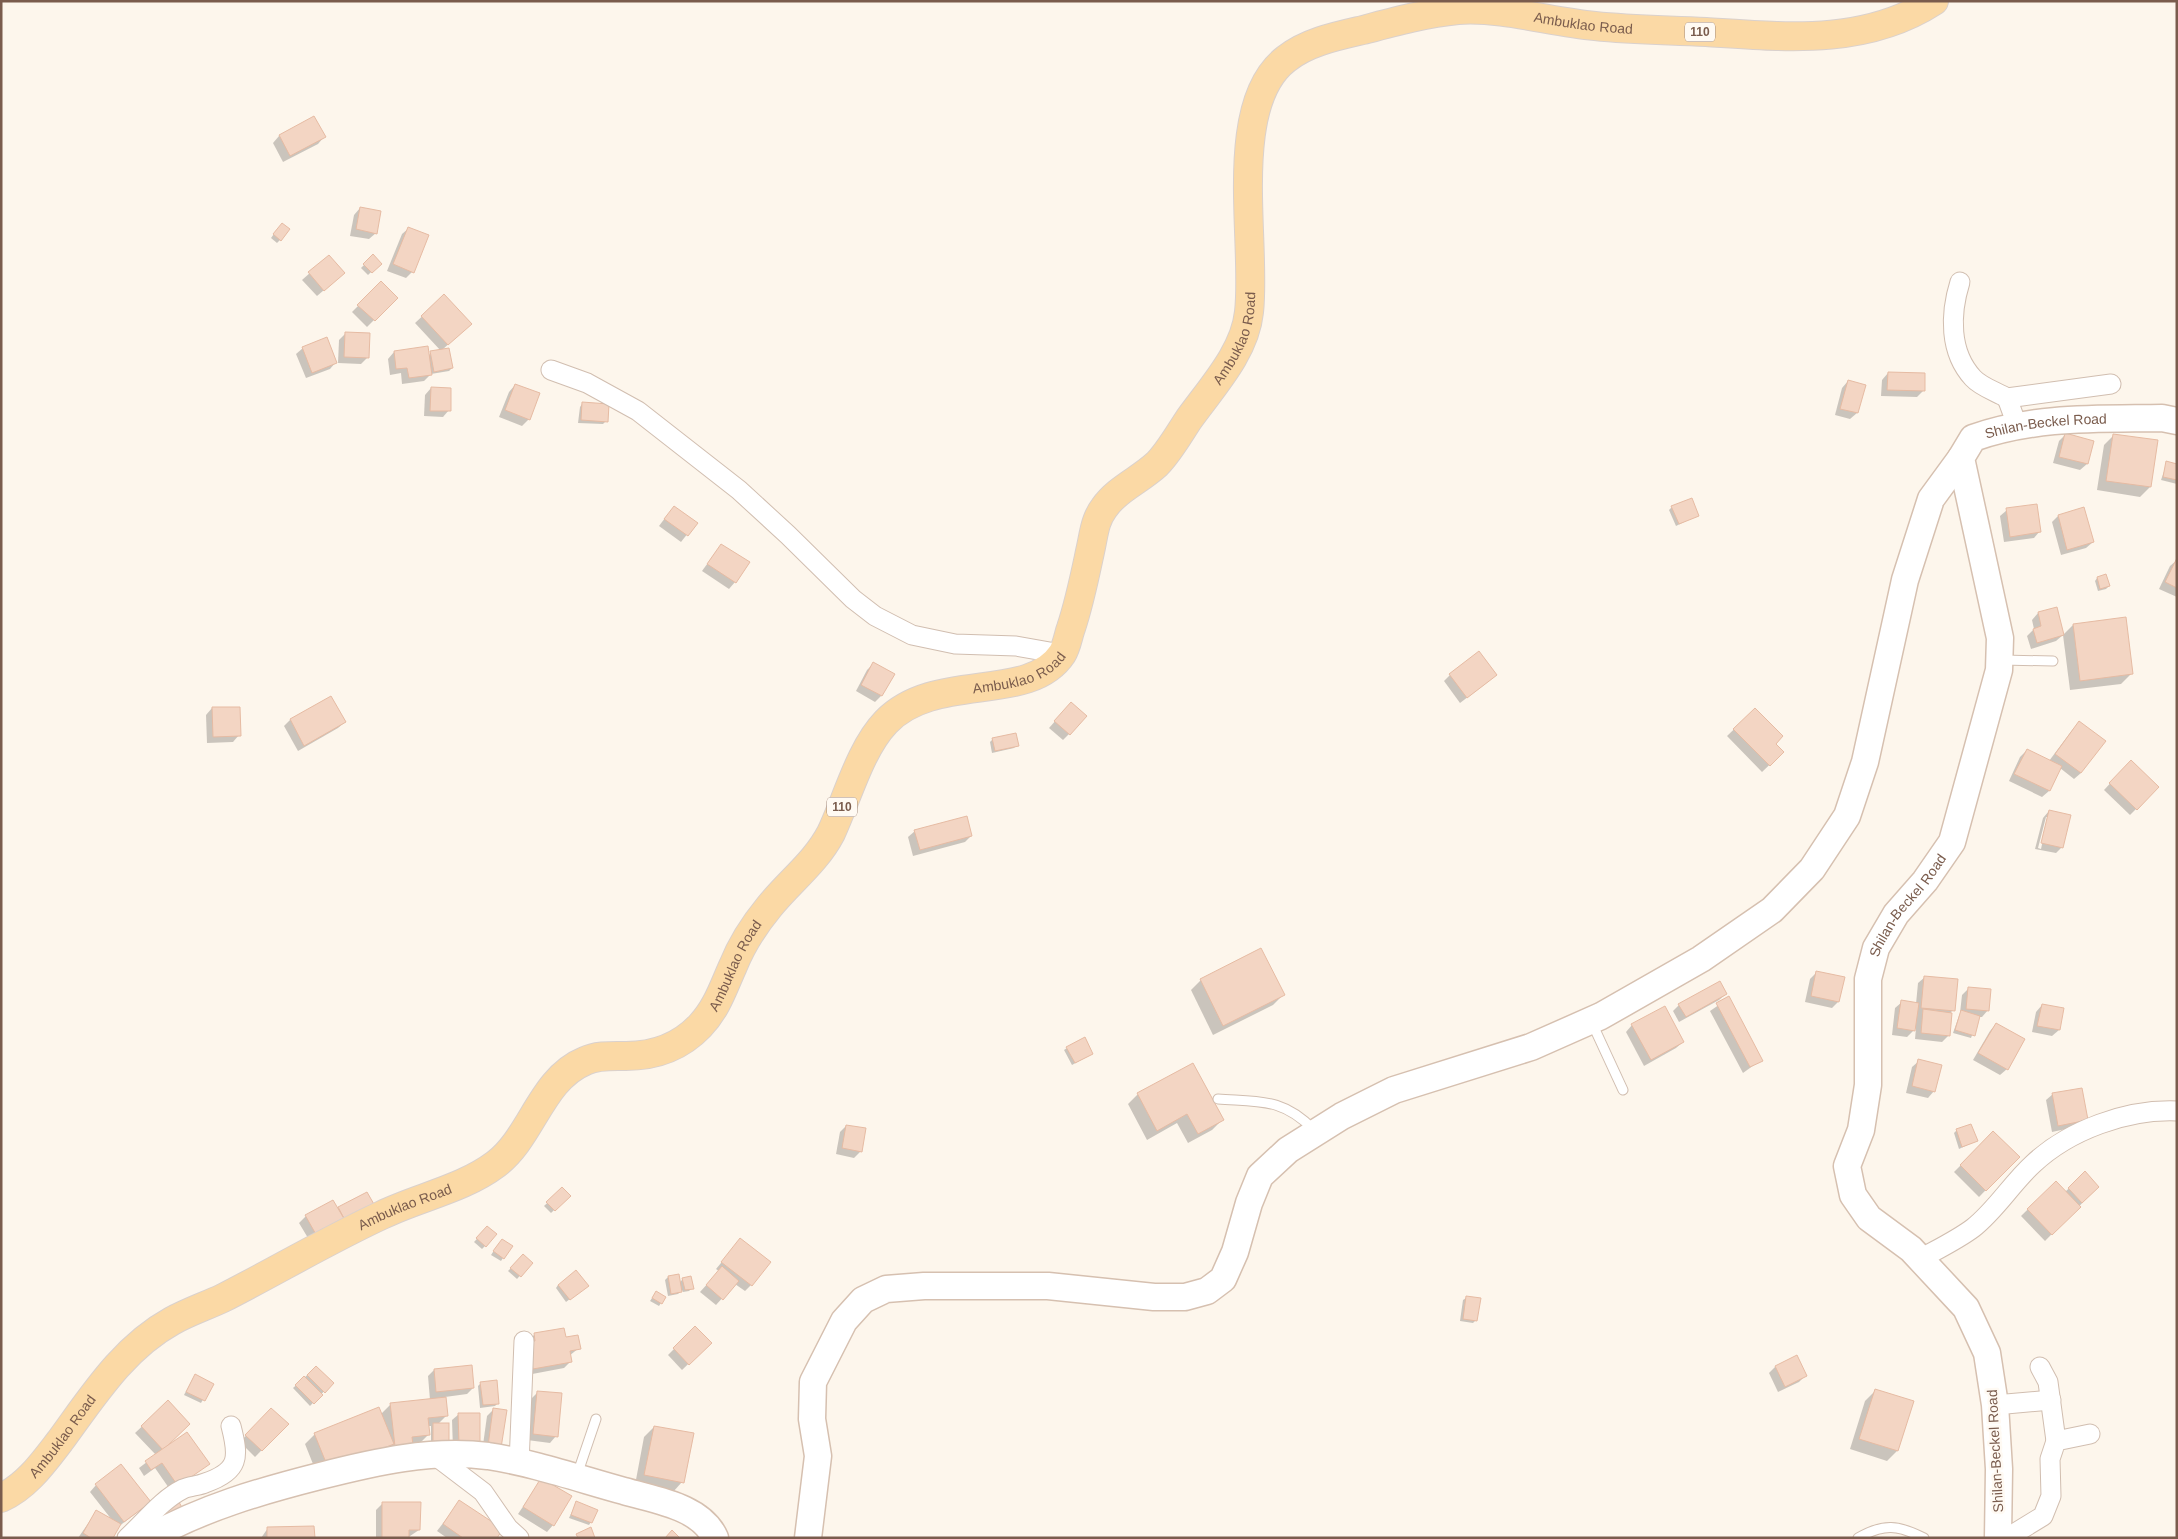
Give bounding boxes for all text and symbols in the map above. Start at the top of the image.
street label: Ambuklao Road [1533,9,1633,37]
road number: 110 [1685,22,1715,42]
street label: Ambuklao Road [1209,291,1258,388]
street label: Shilan-Beckel Road [1983,411,2107,442]
street label: Ambuklao Road [972,649,1069,697]
road number: 110 [827,798,857,816]
street label: Shilan-Beckel Road [1866,851,1949,958]
street label: Ambuklao Road [705,917,765,1014]
street label: Ambuklao Road [355,1181,454,1233]
street label: Shilan-Beckel Road [1984,1389,2006,1513]
street label: Ambuklao Road [26,1392,99,1481]

